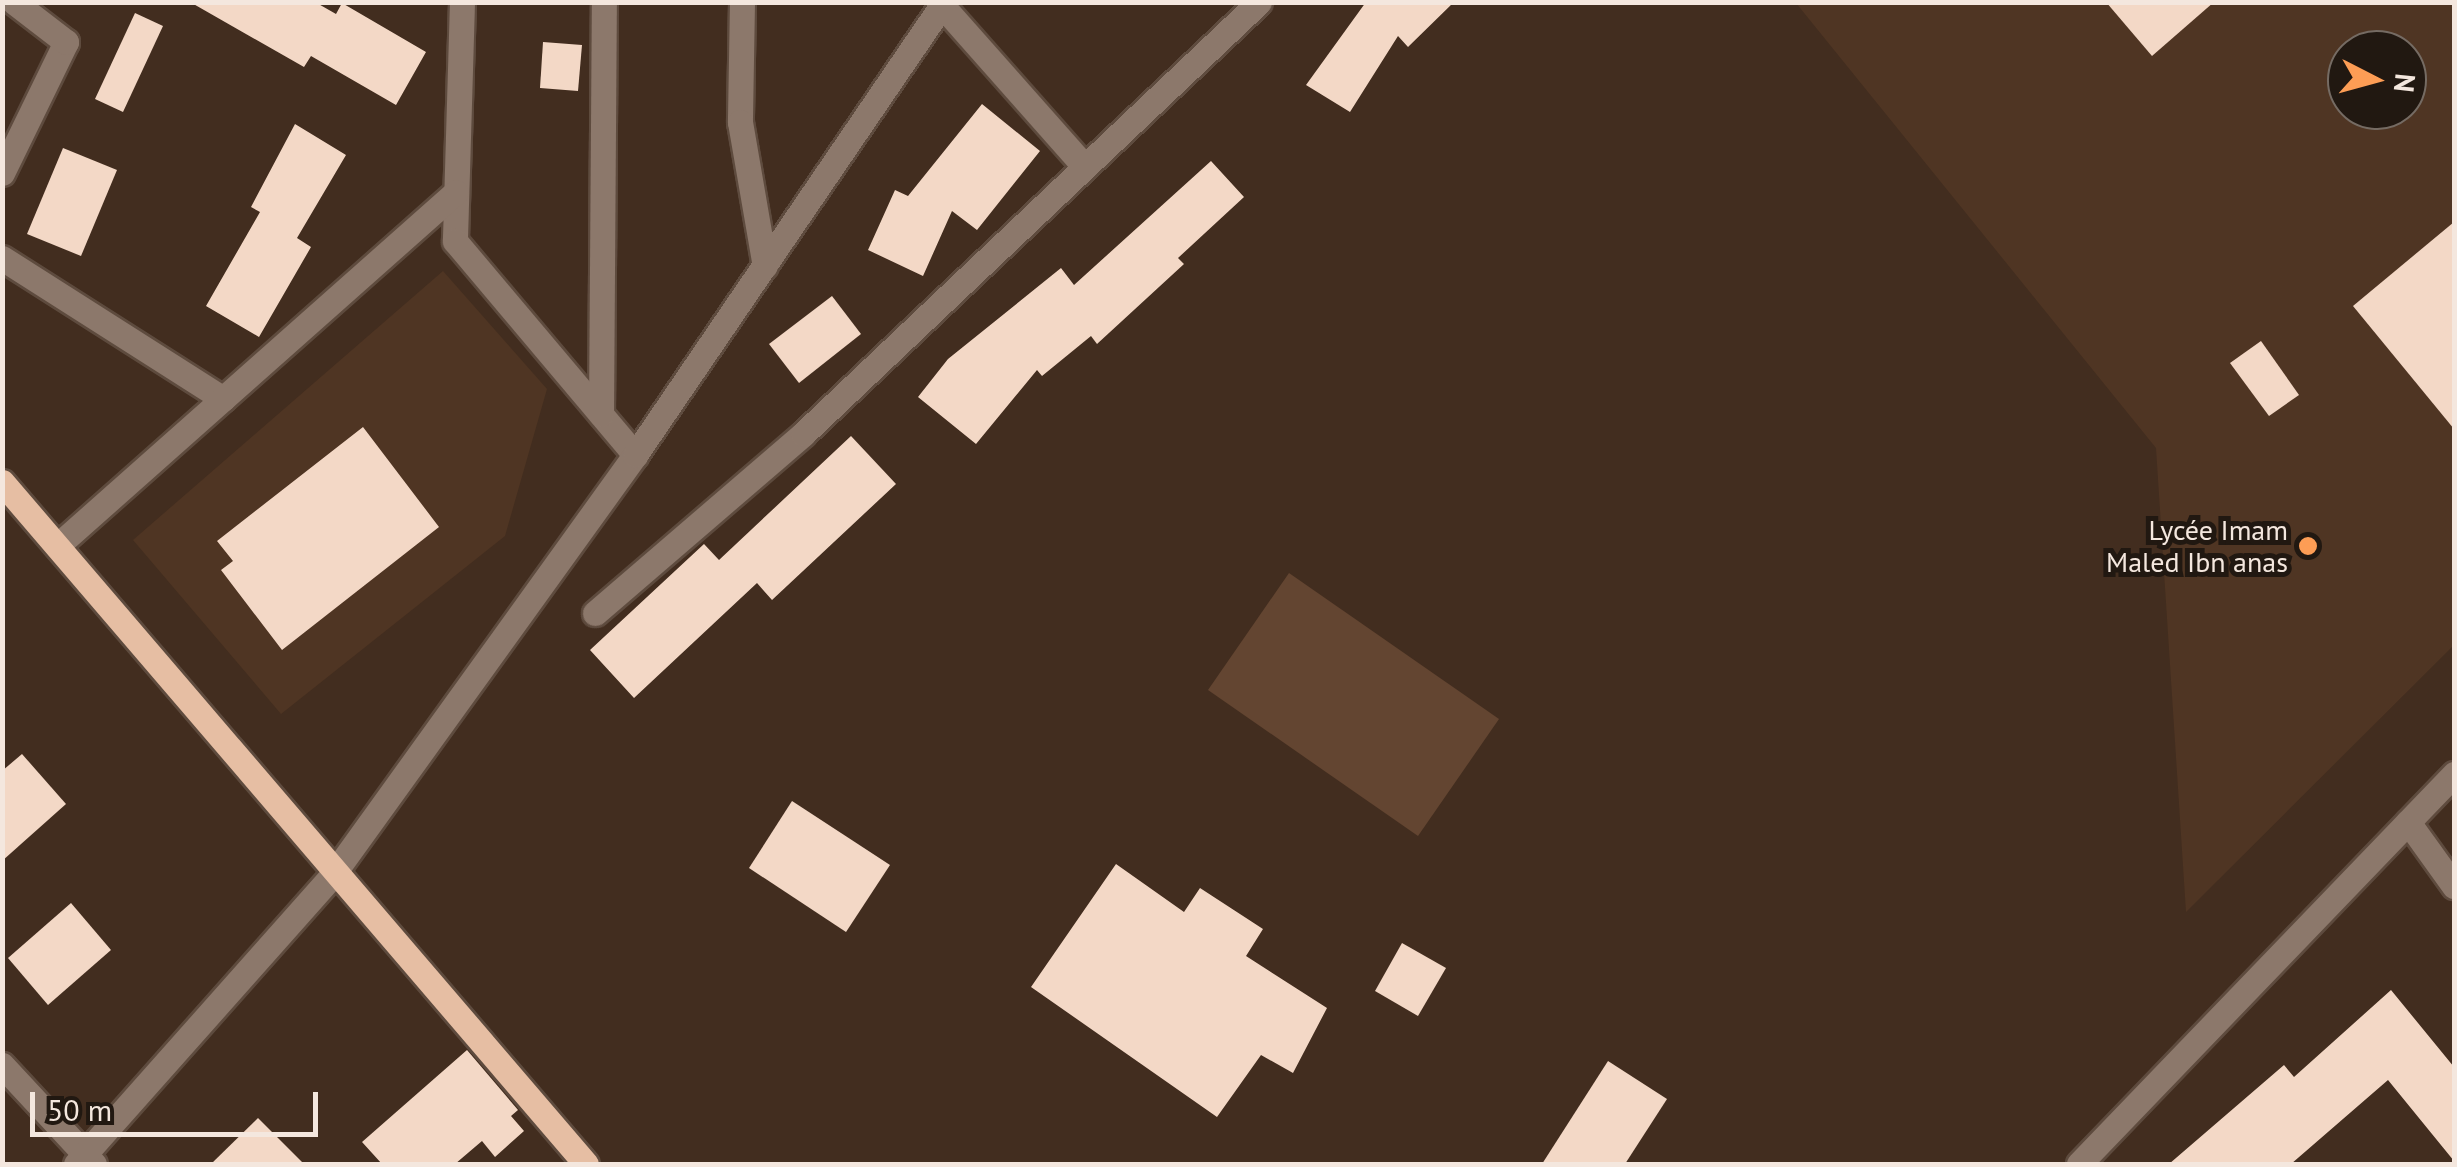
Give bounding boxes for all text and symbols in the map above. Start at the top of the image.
north arrow [2327,30,2427,130]
text: N [2386,72,2425,94]
place label: Lycée Imam Maled Ibn anas [2106,513,2288,579]
marker: Lycée Imam Maled Ibn anas [2297,535,2319,557]
scale bar [35,1072,322,1134]
text: 50 m [47,1090,112,1129]

